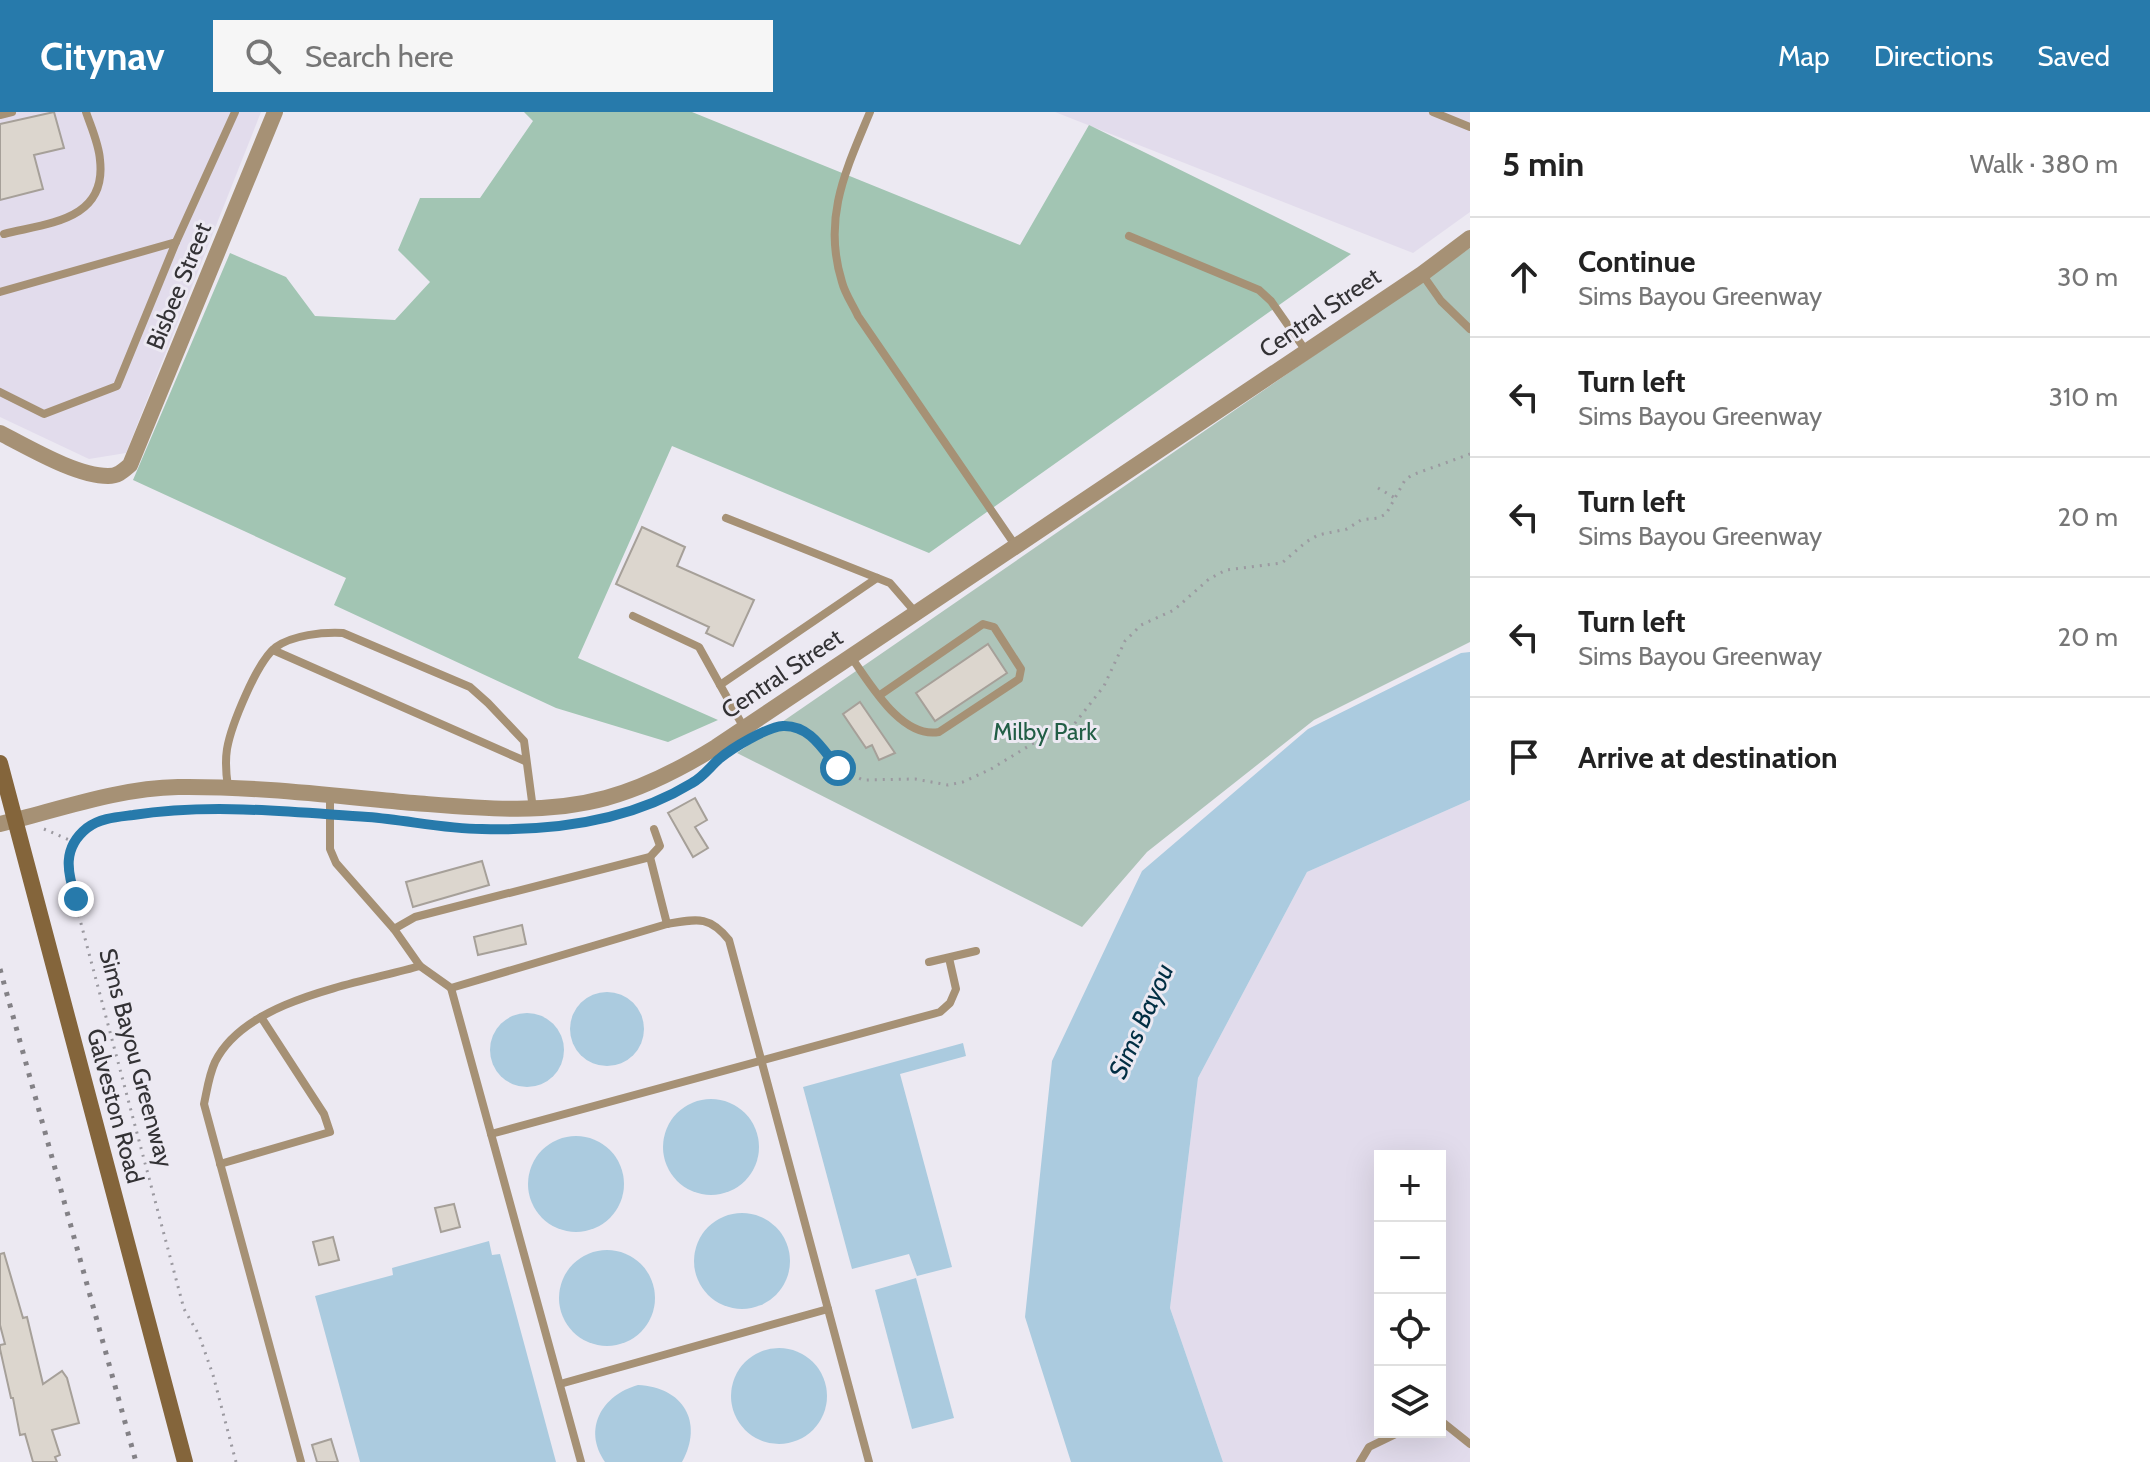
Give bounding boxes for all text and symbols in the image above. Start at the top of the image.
search box [213,20,773,92]
text: Citynav [40,33,165,80]
icon: search [241,34,285,78]
text: Search here [305,38,454,75]
text: Map [1778,39,1830,73]
text: Directions [1874,39,1993,73]
text: Saved [2037,39,2110,73]
text: 5 min [1502,143,1584,185]
text: Walk · 380 m [1970,148,2118,180]
street label: Bisbee Street [140,218,217,353]
text: Continue [1578,243,1695,280]
icon: ahead [1502,255,1546,299]
street label: Central Street [1254,261,1386,364]
text: 30 m [2057,261,2118,293]
text: Sims Bayou Greenway [1578,280,1822,312]
text: Turn left [1578,363,1686,400]
icon: left [1502,375,1546,419]
text: 310 m [2049,381,2118,413]
text: Sims Bayou Greenway [1578,400,1822,432]
text: Turn left [1578,483,1686,520]
icon: left [1502,495,1546,539]
text: 20 m [2058,501,2118,533]
text: Sims Bayou Greenway [1578,520,1822,552]
text: Turn left [1578,603,1686,640]
icon: left [1502,615,1546,659]
text: 20 m [2058,621,2118,653]
street label: Central Street [716,622,848,725]
text: Sims Bayou Greenway [1578,640,1822,672]
park label: Milby Park [993,717,1097,746]
icon: arrive [1502,735,1546,779]
text: Arrive at destination [1578,739,1838,776]
route start [820,750,856,786]
route end [58,881,94,917]
street label: Sims Bayou Greenway [93,945,180,1170]
water label: Sims Bayou [1102,958,1181,1083]
street label: Galveston Road [81,1025,150,1186]
map controls [1374,1150,1446,1438]
button: + [1374,1150,1446,1222]
button: − [1374,1222,1446,1294]
button: locate [1374,1294,1446,1366]
button: layers [1374,1366,1446,1438]

